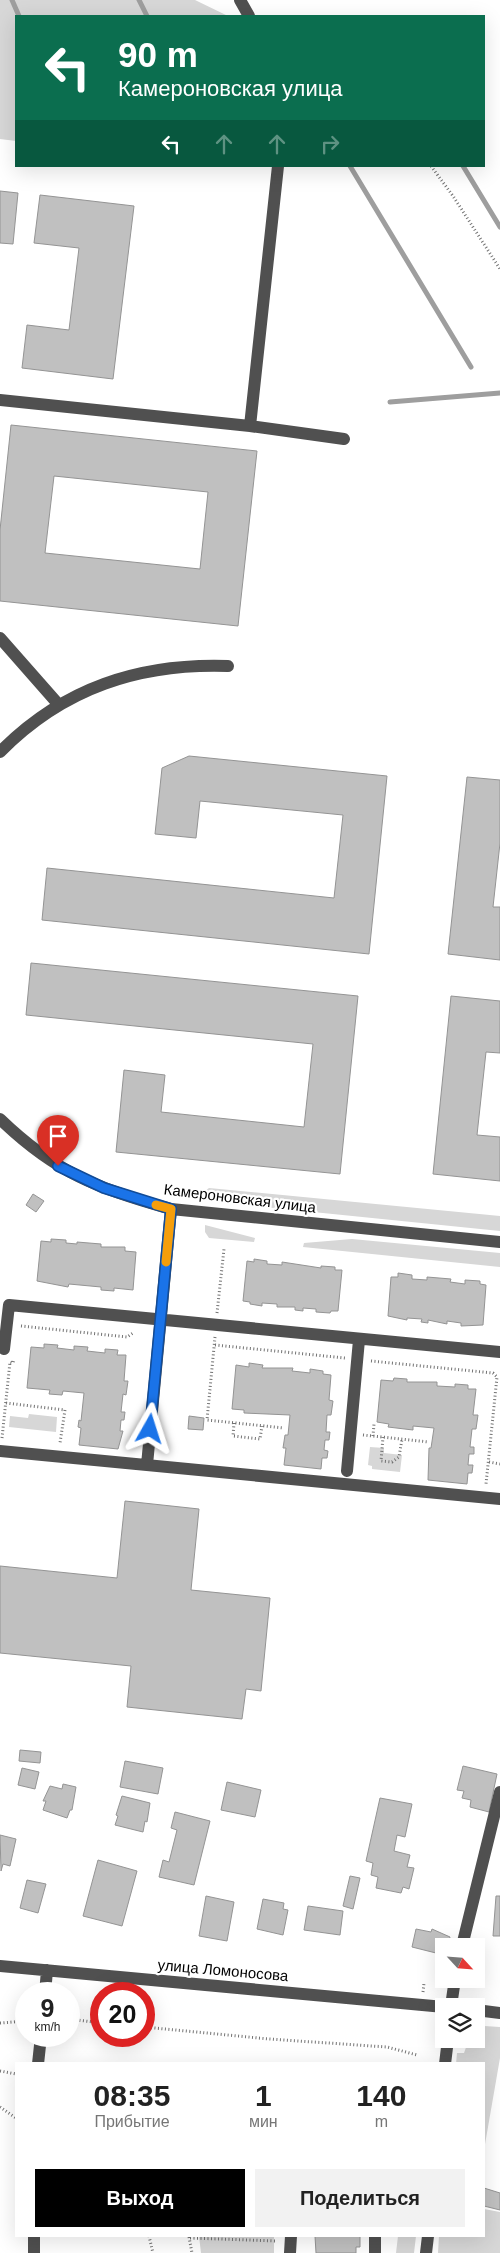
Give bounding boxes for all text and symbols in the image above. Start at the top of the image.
icon: left [35,35,100,100]
text: 90 m [118,35,198,74]
text: Камероновская улица [118,76,343,101]
icon: left [157,130,185,158]
icon: ahead [210,130,238,158]
icon: ahead [263,130,291,158]
icon: right [316,130,344,158]
pin [37,1115,79,1166]
icon: arrive [44,1122,72,1150]
street label: Камероновская улица [163,1180,318,1216]
position arrow [123,1402,175,1454]
north arrow [435,1938,485,1988]
map controls [435,1938,485,2048]
street label: улица Ломоносова [157,1956,290,1984]
speed limit sign: 20 [90,1982,155,2047]
text: 9 [41,1994,54,2022]
button: layers [435,1998,485,2048]
text: km/h [34,2020,61,2034]
text: 08:35 [94,2079,170,2112]
text: 1 [255,2079,272,2112]
text: 140 [356,2079,406,2112]
text: Прибытие [94,2113,170,2130]
text: мин [249,2113,278,2130]
text: m [375,2113,388,2130]
button: Выход [35,2169,245,2227]
button: Поделиться [255,2169,465,2227]

